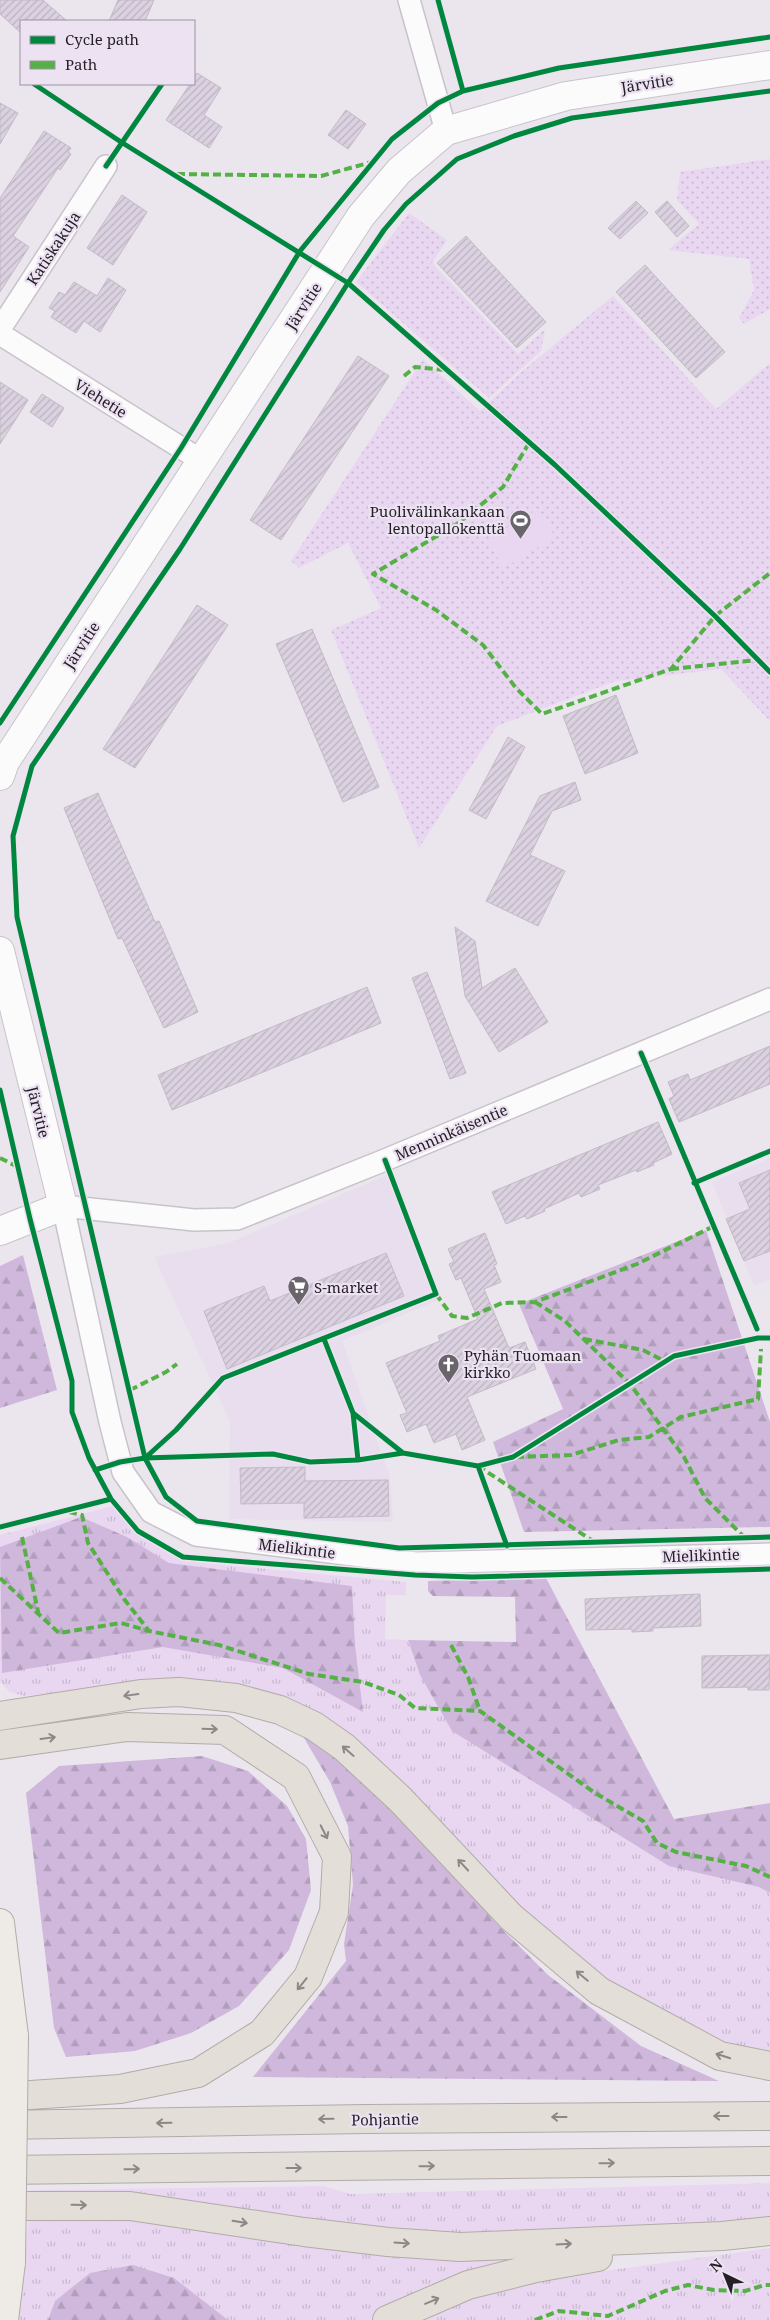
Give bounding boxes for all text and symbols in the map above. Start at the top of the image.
legend [20,20,195,85]
text: Cycle path [65,29,140,49]
text: Path [65,54,98,74]
street label: Järvitie [619,69,674,97]
street label: Katiskakuja [22,207,84,289]
street label: Järvitie [280,279,326,334]
street label: Viehetie [71,374,131,422]
place label: Puolivälinkankaan lentopallokenttä [370,501,505,538]
sports icon: Puolivälinkankaan lentopallokenttä [509,508,533,539]
street label: Järvitie [58,618,104,673]
street label: Järvitie [23,1083,55,1140]
street label: Menninkäisentie [392,1099,510,1165]
supermarket icon: S-market [286,1275,310,1306]
place label: S-market [314,1277,378,1297]
place label: Pyhän Tuomaan kirkko [464,1345,582,1382]
church icon: Pyhän Tuomaan kirkko [436,1352,460,1383]
street label: Mielikintie [257,1533,337,1563]
street label: Mielikintie [662,1544,740,1566]
one-way arrow [123,1691,139,1701]
one-way arrow [202,1724,218,1734]
one-way arrow [40,1733,56,1743]
one-way arrow [342,1745,355,1756]
one-way arrow [320,1824,330,1839]
one-way arrow [457,1859,469,1872]
one-way arrow [575,1970,588,1982]
one-way arrow [297,1977,308,1990]
one-way arrow [715,2050,731,2060]
street label: Pohjantie [351,2108,419,2130]
one-way arrow [714,2111,730,2121]
one-way arrow [551,2112,568,2122]
one-way arrow [319,2115,335,2124]
one-way arrow [156,2118,172,2127]
one-way arrow [599,2159,615,2168]
one-way arrow [418,2161,435,2171]
one-way arrow [286,2163,302,2173]
one-way arrow [123,2164,139,2174]
one-way arrow [71,2201,87,2210]
one-way arrow [232,2217,248,2227]
one-way arrow [393,2238,409,2248]
one-way arrow [556,2240,572,2249]
north arrow [700,2250,750,2300]
text: N [705,2254,726,2276]
one-way arrow [424,2295,439,2305]

